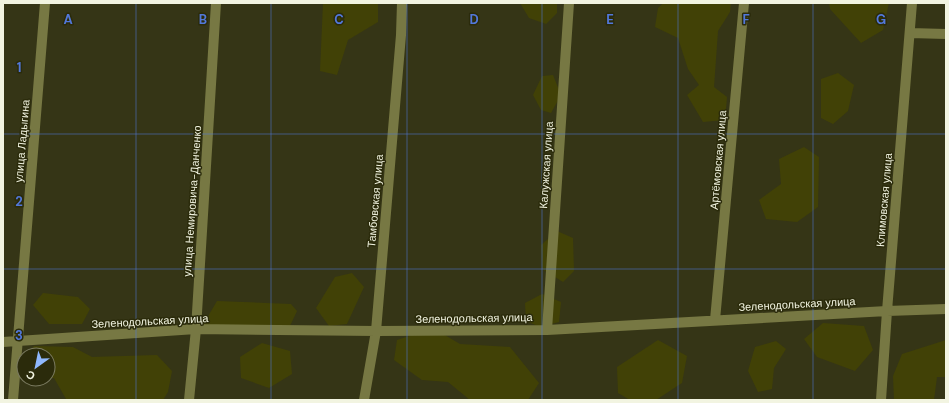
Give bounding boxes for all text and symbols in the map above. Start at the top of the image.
text: A [63,11,73,28]
text: B [199,11,207,28]
text: C [334,11,344,28]
text: D [469,11,479,28]
text: E [606,11,614,28]
text: F [742,11,750,28]
text: G [876,11,886,28]
text: 1 [17,59,21,76]
street label: улица Ладыгина [11,98,33,183]
street label: Артёмовская улица [707,109,729,210]
street label: Калужская улица [536,120,556,209]
street label: улица Немировича-Данченко [180,125,204,277]
street label: Климовская улица [873,152,895,248]
street label: Тамбовская улица [364,153,386,248]
text: 2 [15,193,23,210]
street label: Зеленодольская улица [738,294,857,314]
street label: Зеленодольская улица [415,310,534,326]
street label: Зеленодольская улица [91,311,210,331]
text: 3 [15,327,23,344]
north arrow [16,347,56,387]
text: С [23,367,38,383]

